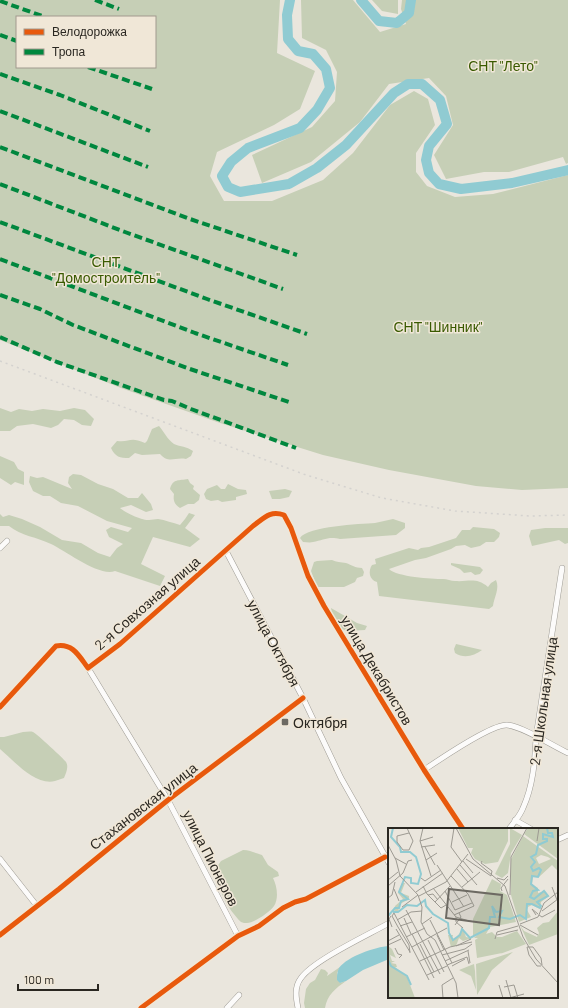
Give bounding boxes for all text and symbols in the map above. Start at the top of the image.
legend [16,16,156,68]
text: Велодорожка [52,24,127,39]
text: Тропа [52,44,86,59]
park label: СНТ "Лето" [468,57,538,74]
park label: СНТ "Домостроитель" [52,253,160,286]
park label: СНТ "Шинник" [394,318,483,335]
street label: 2-я Совхозная улица [91,552,203,653]
street label: улица Октября [244,597,304,689]
street label: улица Декабристов [338,612,416,728]
street label: 2-я Школьная улица [526,635,560,766]
place label: Октября [293,714,347,731]
marker: Октября [280,717,290,727]
street label: Стахановская улица [86,759,200,853]
street label: улица Пионеров [179,807,243,909]
inset map [388,828,558,998]
scale bar [18,966,98,992]
text: 100 m [24,972,54,986]

